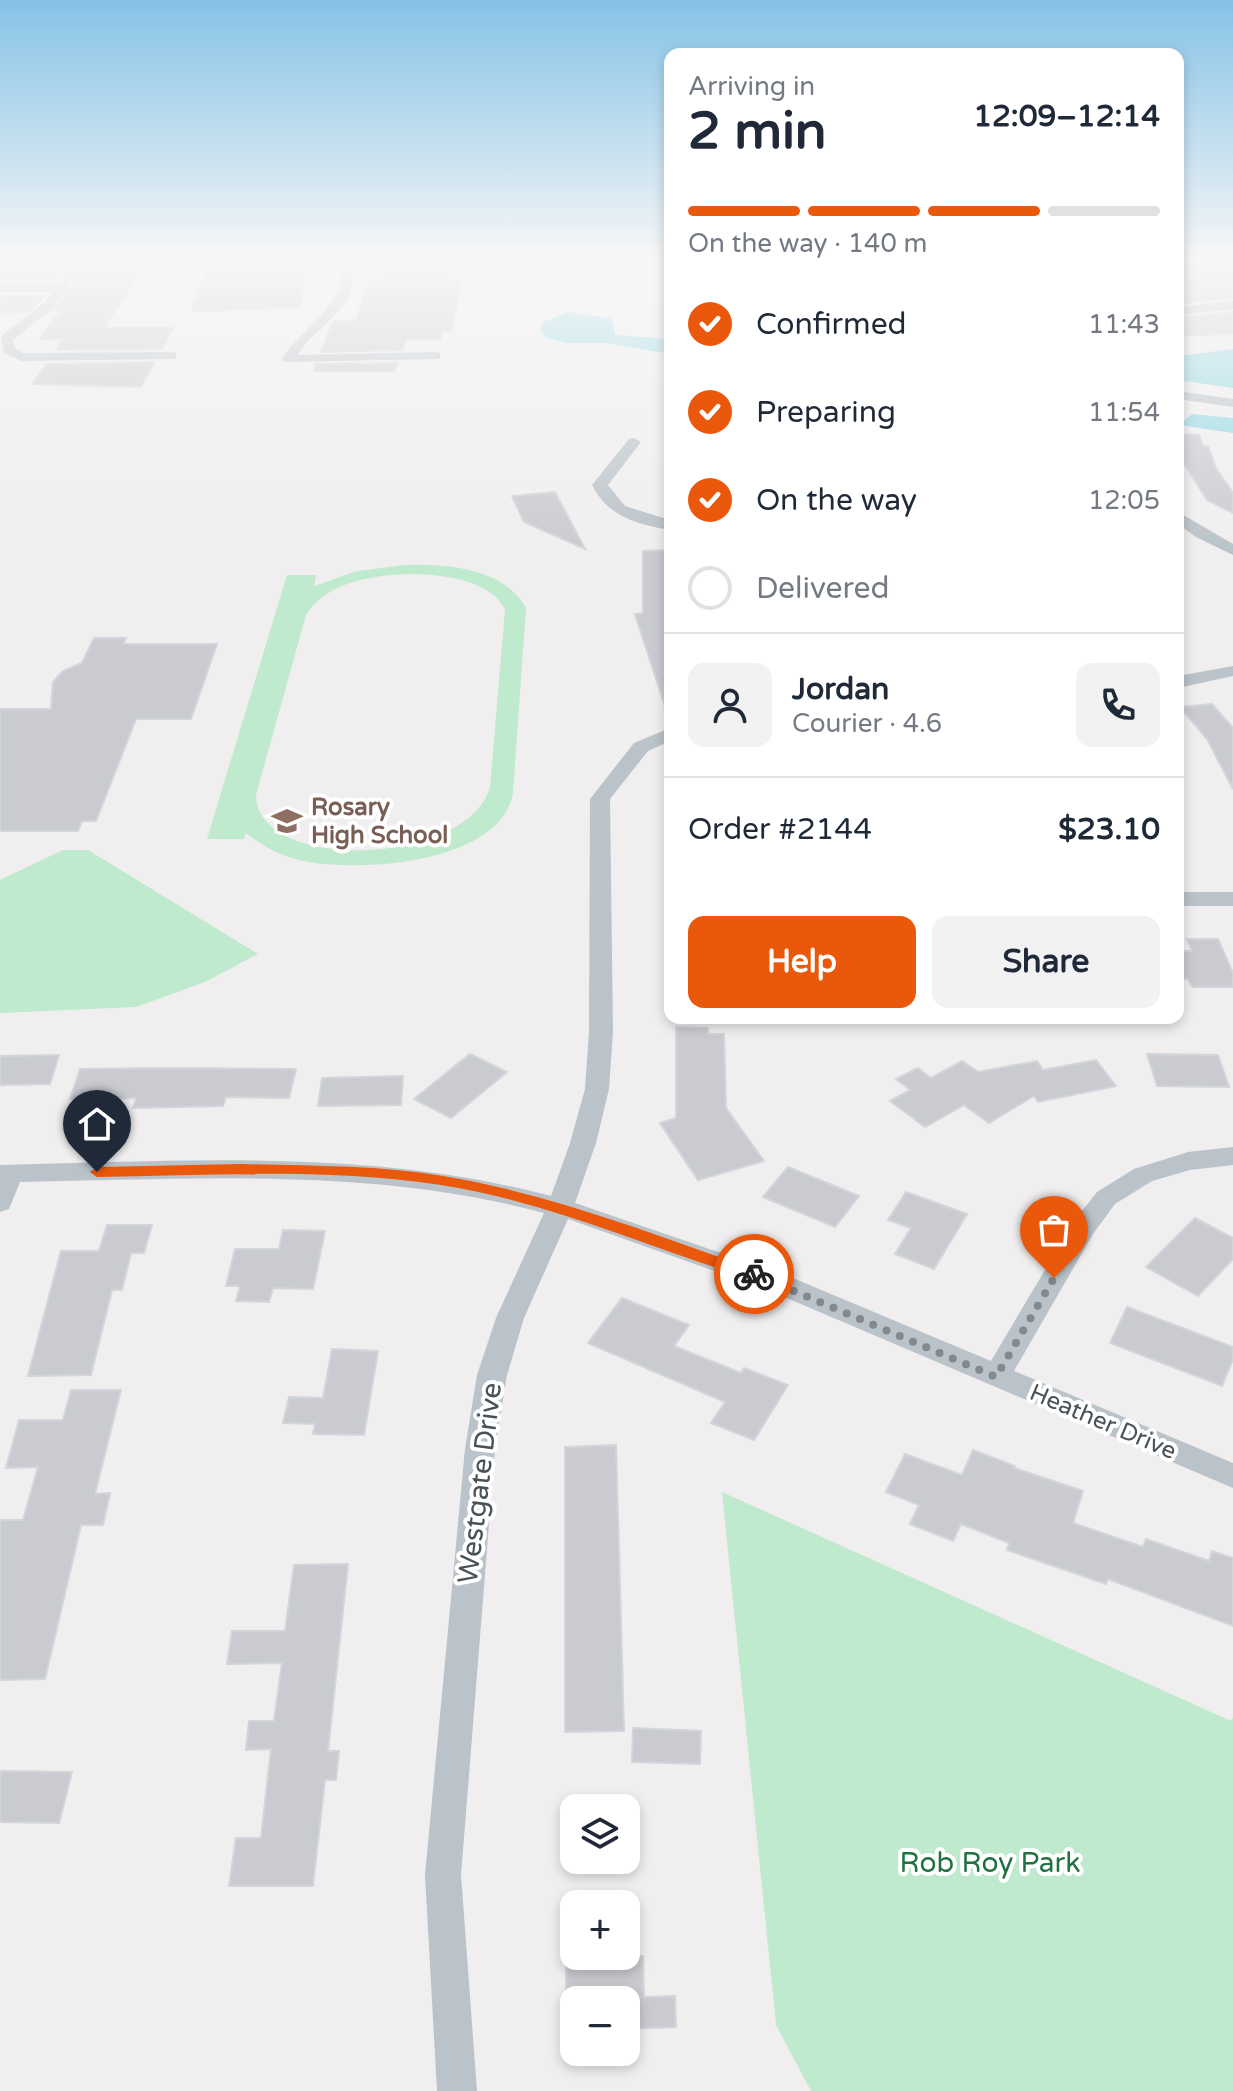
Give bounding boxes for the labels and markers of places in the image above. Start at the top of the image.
place label: Rosary High School [311,793,448,850]
school or university icon: Rosary High School [270,804,304,838]
pin [63,1090,131,1172]
pin [1020,1196,1088,1278]

